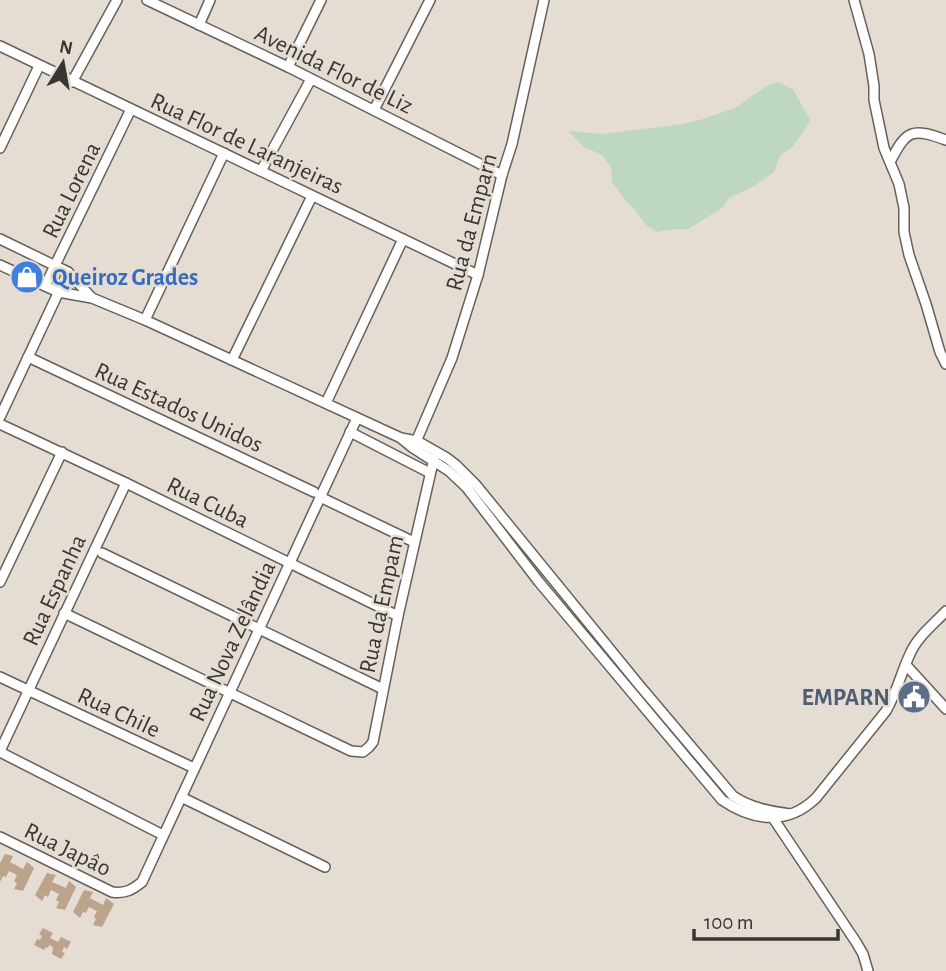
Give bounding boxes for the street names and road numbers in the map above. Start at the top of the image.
street label: Avenida Flor de Liz [251,21,417,119]
street label: Rua Flor de Laranjeiras [147,89,347,199]
street label: Rua Lorena [38,139,105,242]
street label: Rua da Emparn [442,151,502,294]
street label: Rua Estados Unidos [91,359,266,457]
street label: Rua Cuba [163,473,252,533]
street label: Rua Espanha [19,531,91,650]
street label: Rua da Empam [356,533,408,675]
street label: Rua Nova Zelândia [185,558,281,725]
street label: Rua Chile [74,683,163,742]
street label: Rua Japâo [20,819,115,881]

